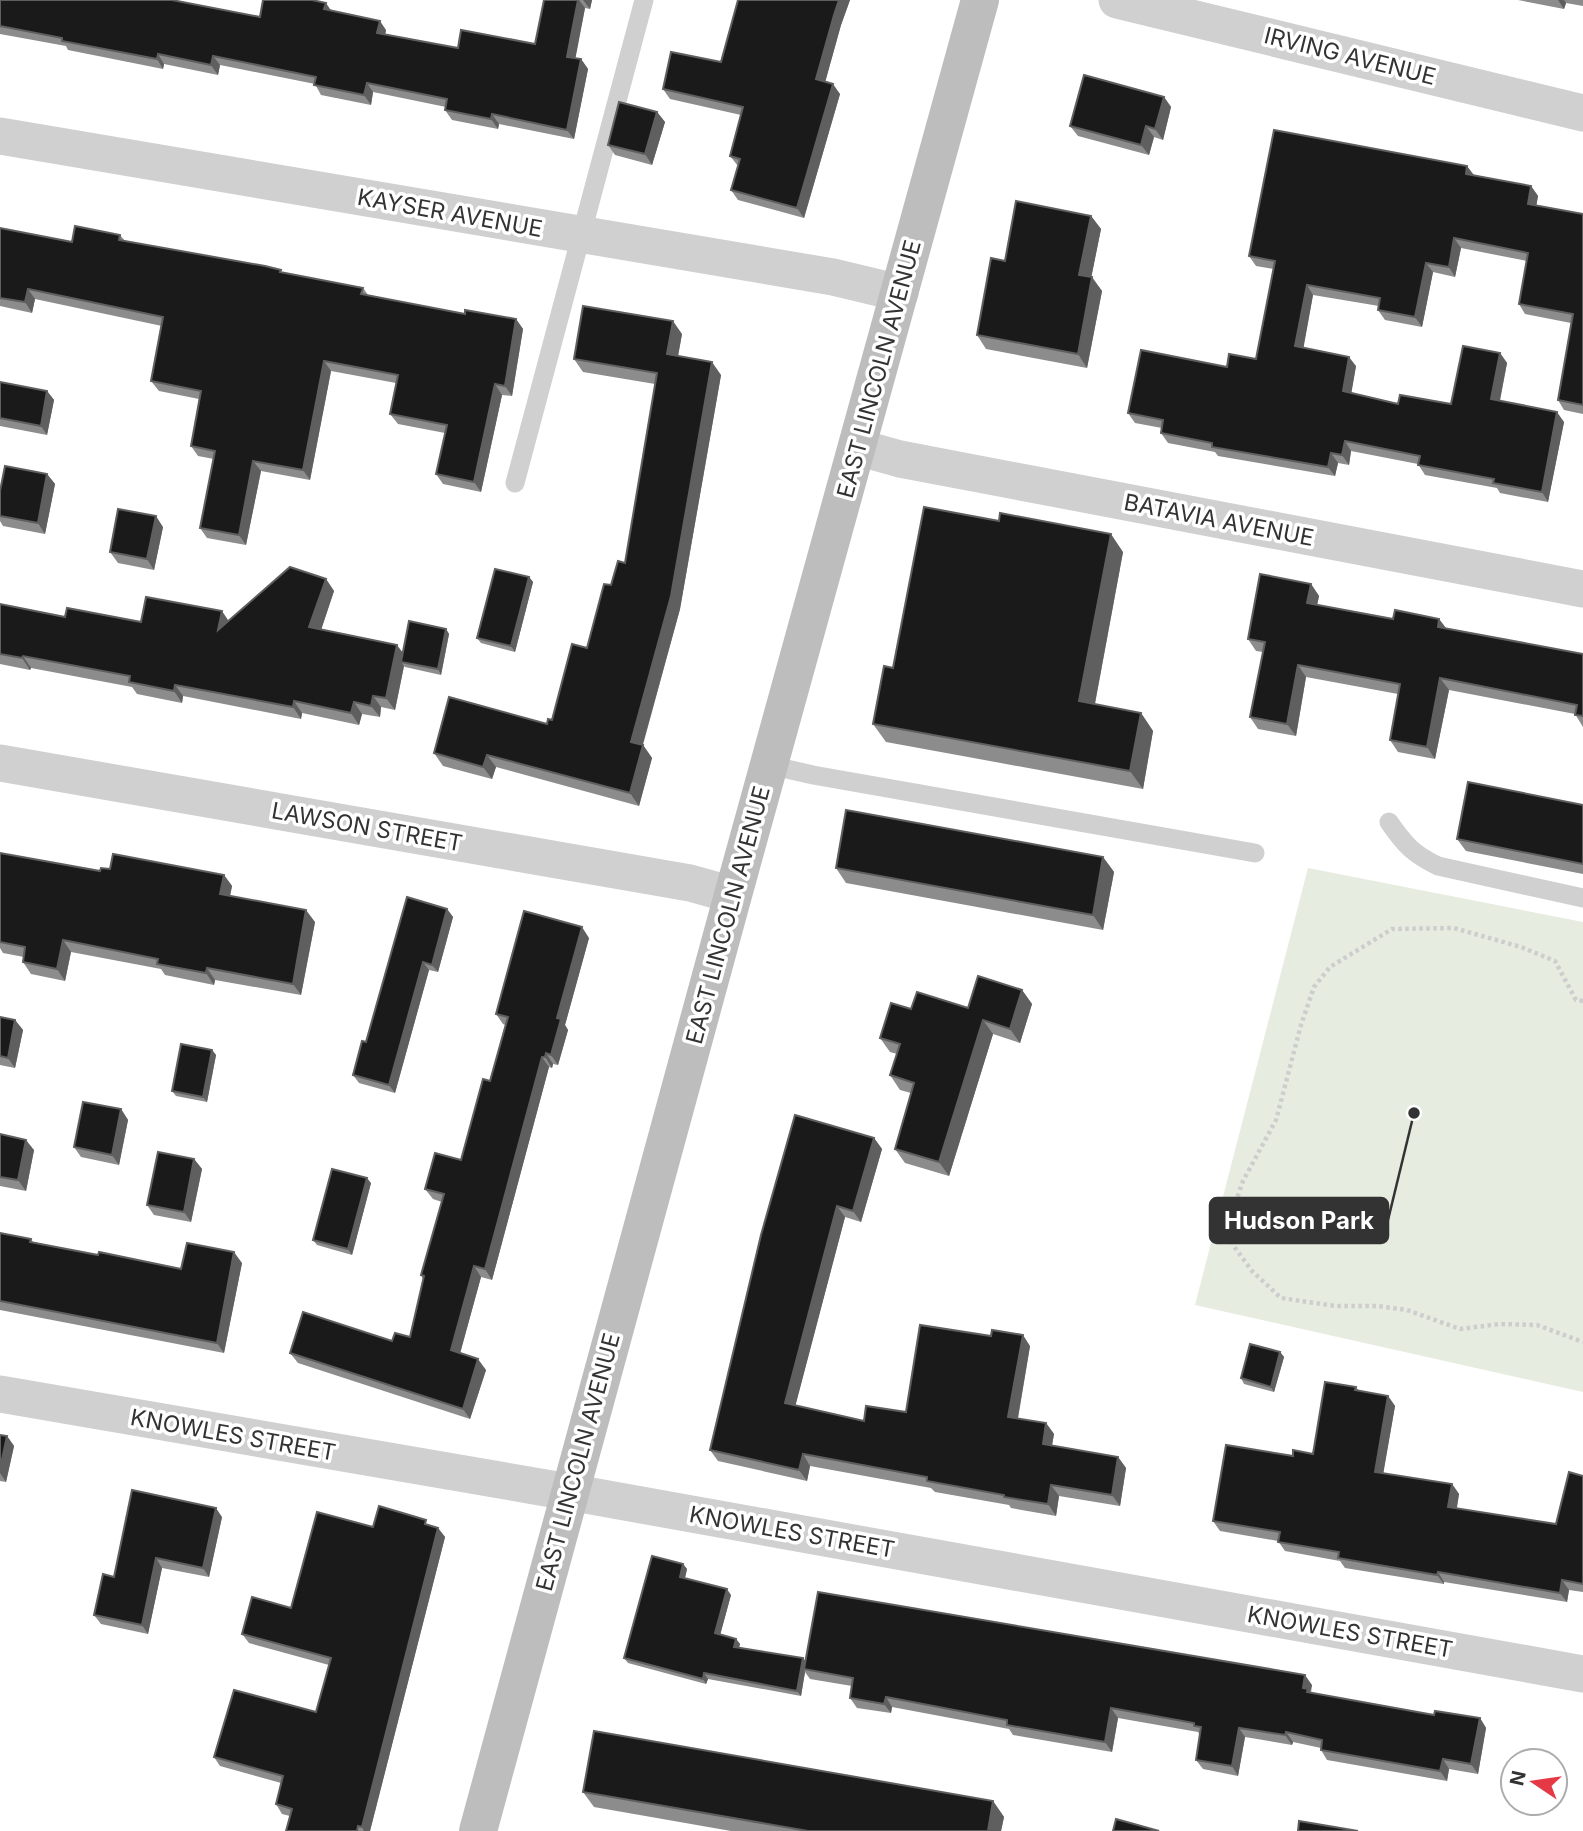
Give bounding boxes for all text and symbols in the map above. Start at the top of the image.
street label: IRVING AVENUE [1261,21,1439,91]
street label: KAYSER AVENUE [355,183,545,243]
street label: EAST LINCOLN AVENUE [831,237,927,501]
street label: BATAVIA AVENUE [1122,488,1316,552]
street label: EAST LINCOLN AVENUE [680,783,776,1047]
street label: LAWSON STREET [269,796,465,858]
callout: Hudson Park [1210,1198,1388,1243]
text: Hudson Park [1224,1206,1374,1235]
street label: EAST LINCOLN AVENUE [530,1330,626,1594]
street label: KNOWLES STREET [128,1403,338,1467]
street label: KNOWLES STREET [687,1500,897,1564]
street label: KNOWLES STREET [1245,1600,1455,1664]
north arrow [1499,1747,1569,1817]
text: N [1505,1769,1531,1788]

